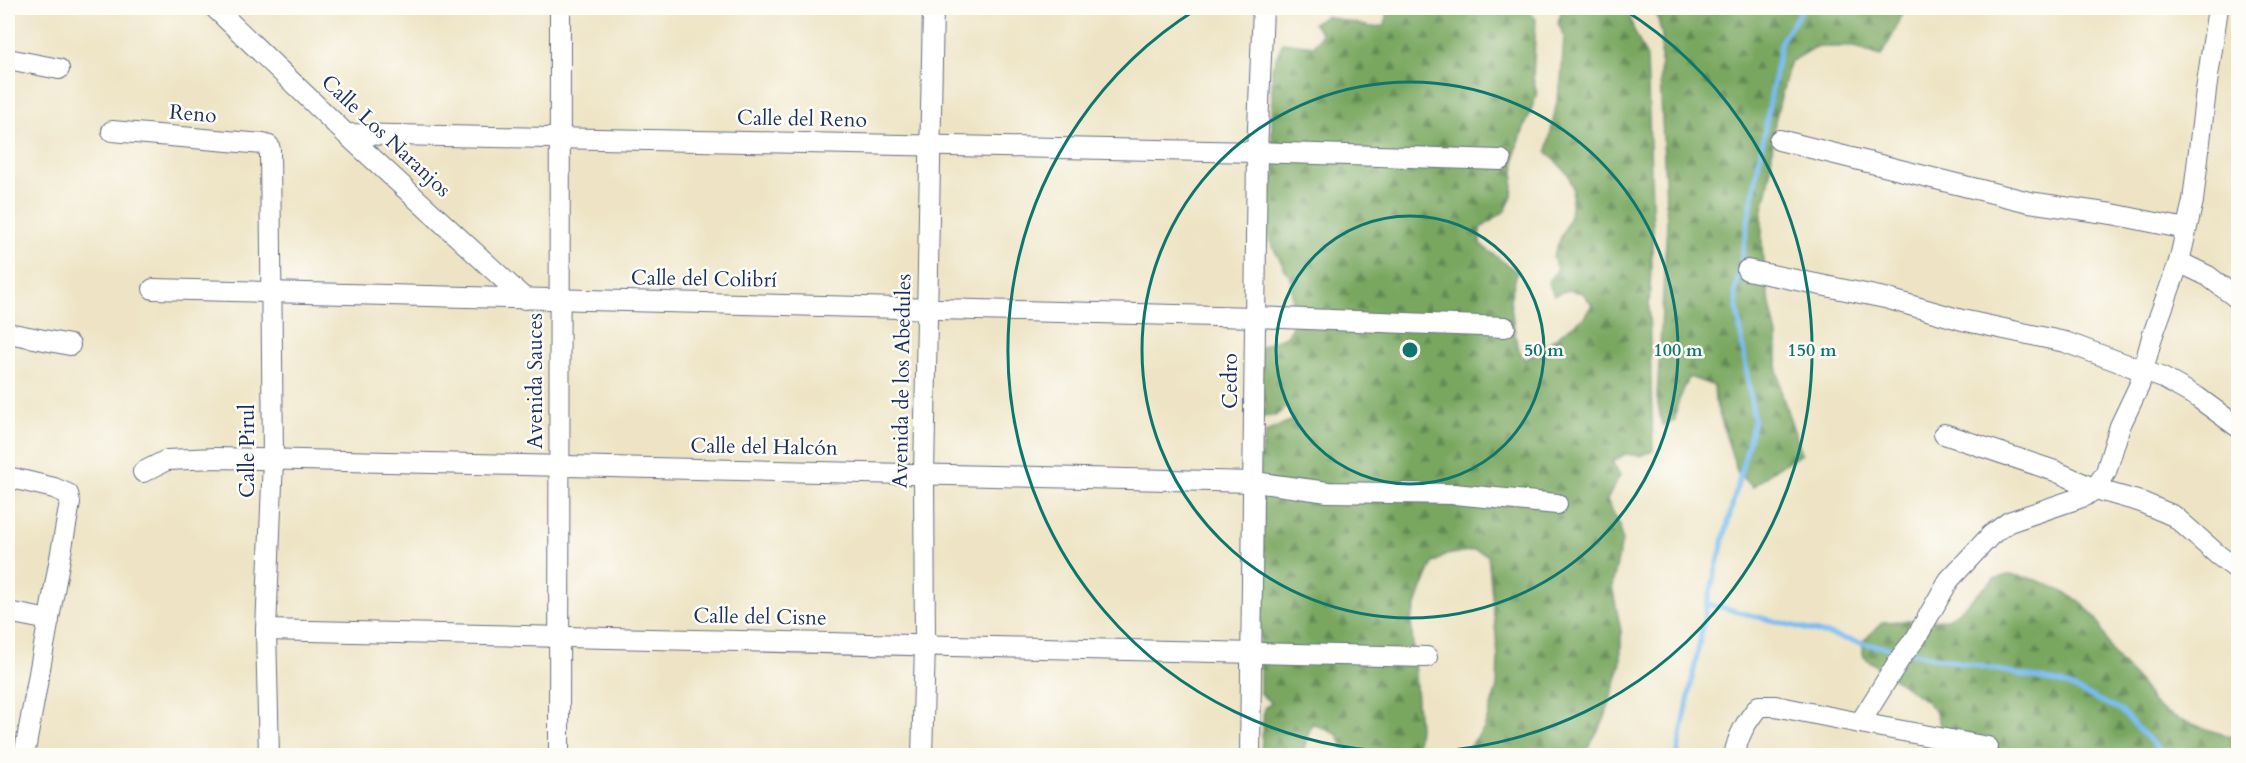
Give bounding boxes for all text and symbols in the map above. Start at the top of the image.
street label: Calle Los Naranjos [315,68,457,204]
street label: Reno [168,97,218,131]
street label: Calle del Reno [737,103,867,135]
street label: Calle del Colibrí [631,263,777,295]
street label: Avenida de los Abedules [886,273,918,489]
street label: Avenida Sauces [521,313,550,449]
text: 50 m [1524,338,1564,363]
text: 100 m [1653,338,1703,363]
text: 150 m [1787,338,1837,363]
centre of rings [1400,340,1420,360]
street label: Cedro [1216,353,1245,409]
street label: Calle Pirul [233,404,262,498]
street label: Calle del Halcón [690,431,838,463]
street label: Calle del Cisne [693,601,827,633]

